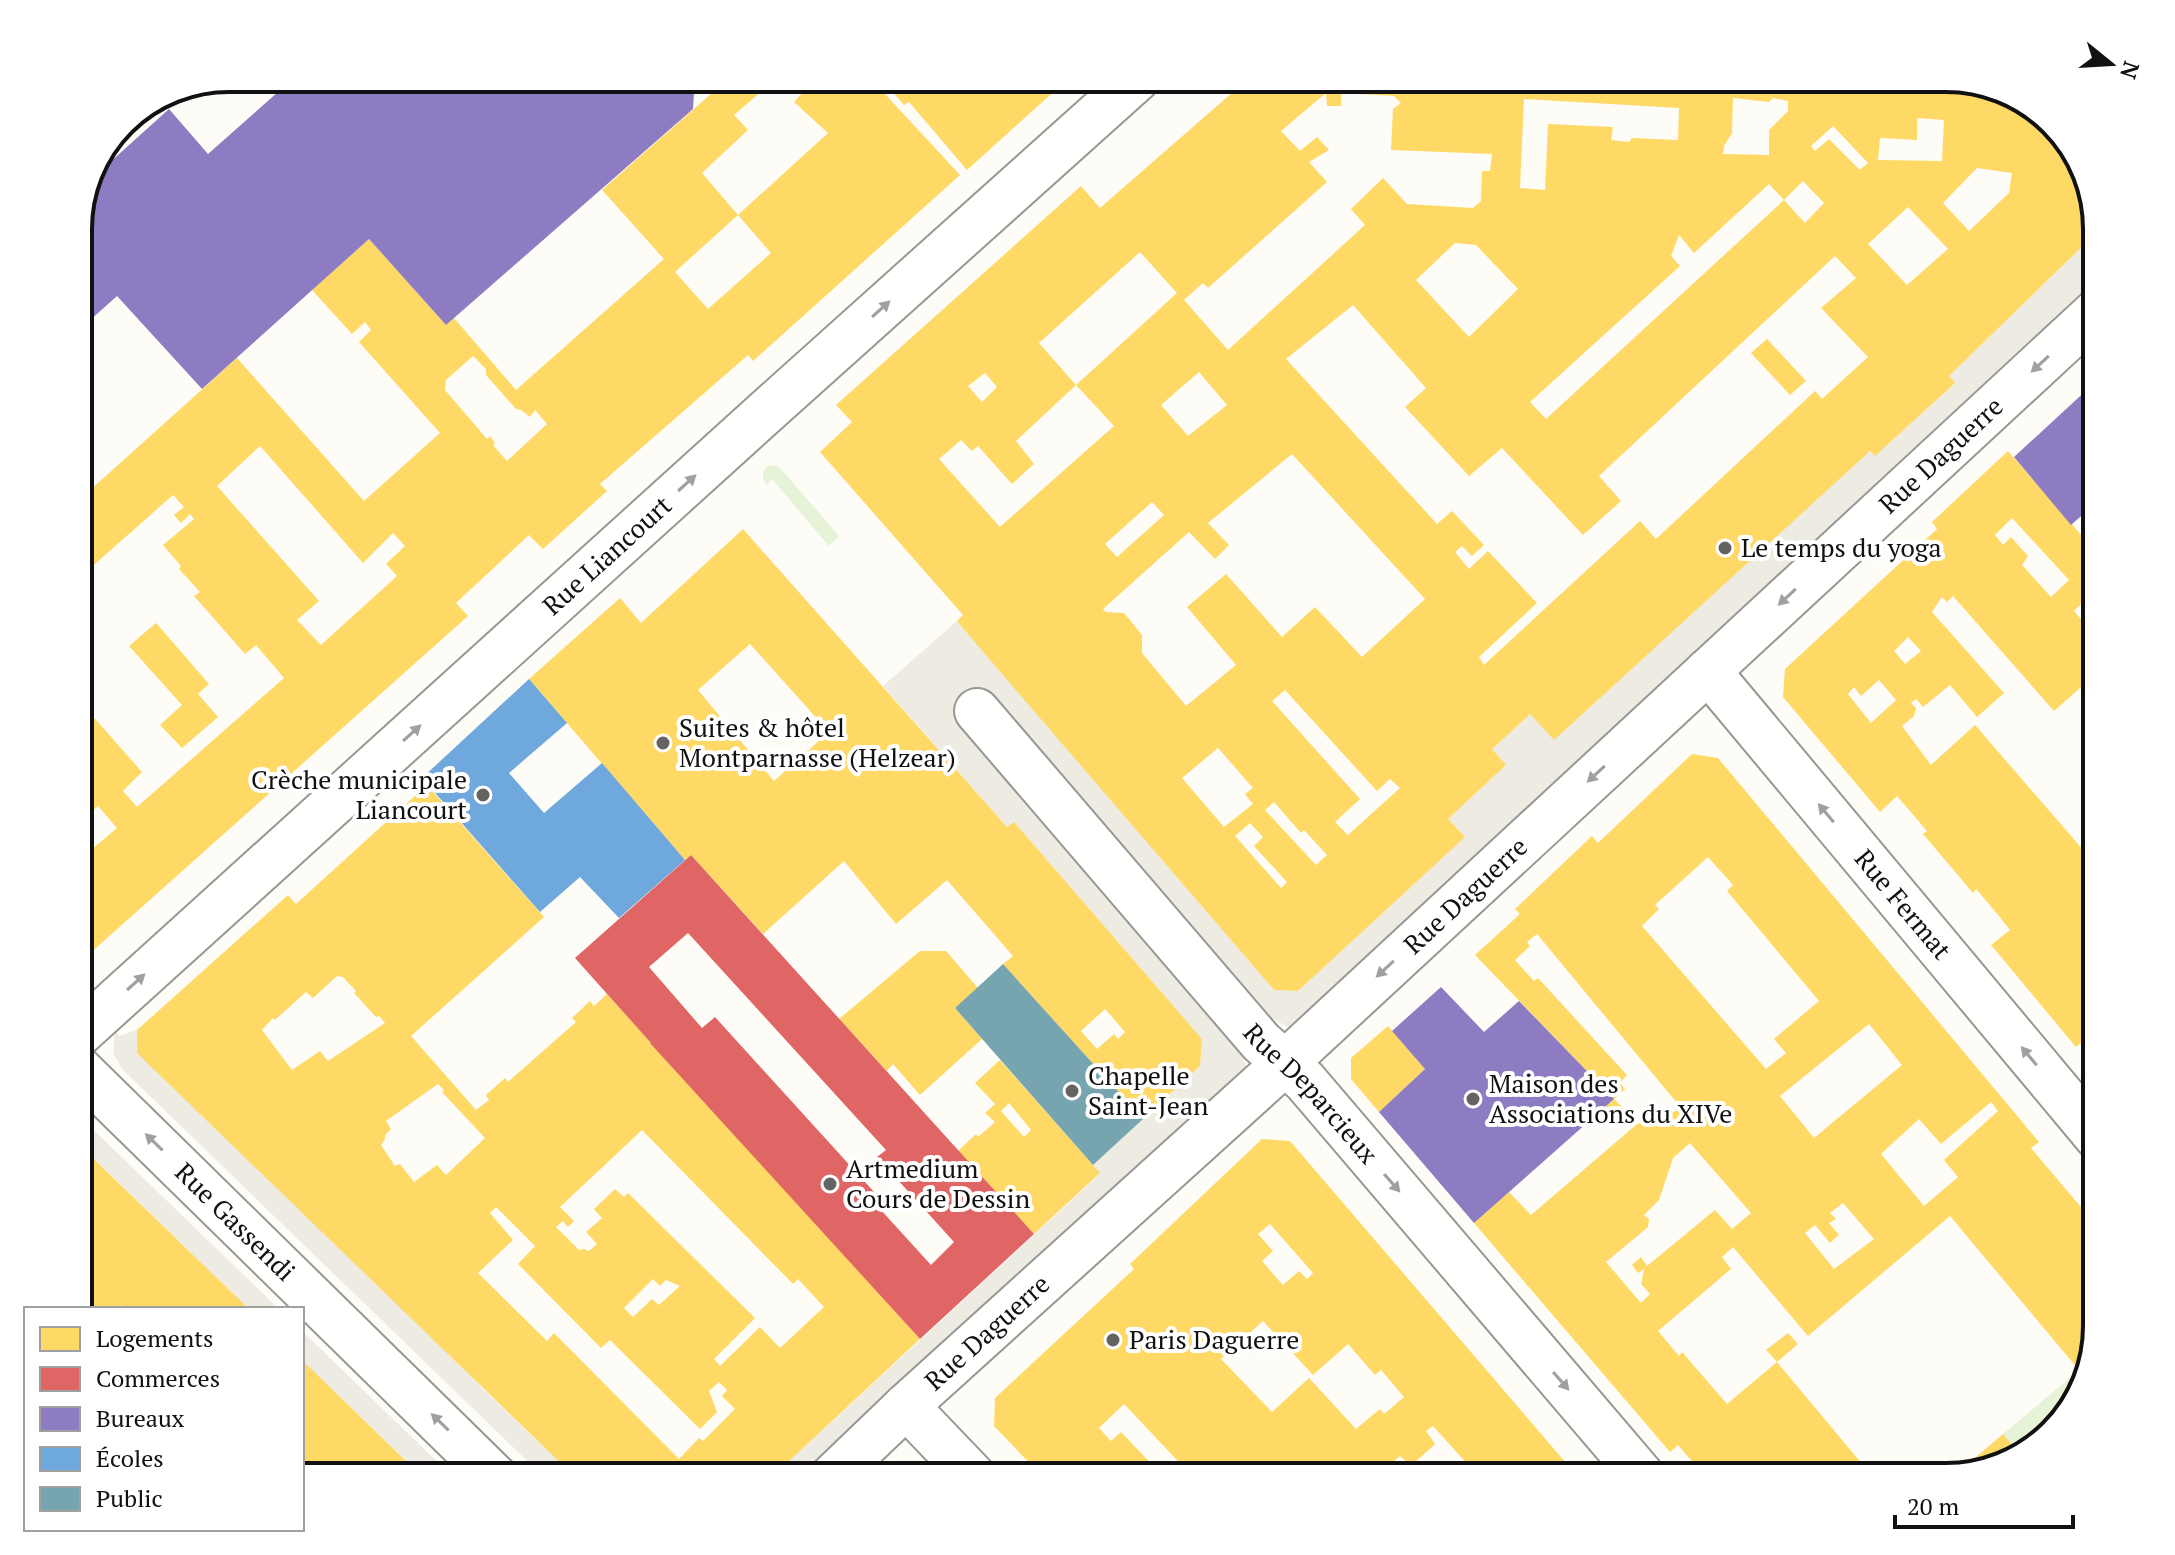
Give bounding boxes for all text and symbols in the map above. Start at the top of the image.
north arrow [2071,24,2151,104]
text: N [2114,58,2147,83]
one-way arrow [870,301,890,318]
one-way arrow [2030,354,2049,372]
street label: Rue Daguerre [1871,389,2010,521]
one-way arrow [677,475,697,492]
street label: Rue Liancourt [535,488,678,622]
place label: Le temps du yoga [1741,530,1942,564]
marker: Le temps du yoga [1716,539,1734,557]
one-way arrow [1778,588,1797,606]
place label: Suites & hôtel Montparnasse (Helzear) [679,710,956,774]
one-way arrow [402,724,421,742]
marker: Suites & hôtel Montparnasse (Helzear) [654,734,672,752]
place label: Crèche municipale Liancourt [251,762,467,826]
one-way arrow [1587,764,1606,782]
marker: Crèche municipale Liancourt [474,786,492,804]
one-way arrow [1818,804,1835,824]
street label: Rue Daguerre [1396,829,1534,961]
street label: Rue Fermat [1848,842,1960,966]
one-way arrow [1375,960,1394,978]
one-way arrow [126,974,145,992]
street label: Rue Deparcieux [1236,1016,1386,1171]
one-way arrow [2021,1046,2038,1066]
place label: Chapelle Saint-Jean [1088,1058,1209,1122]
place label: Maison des Associations du XIVe [1489,1066,1732,1130]
marker: Chapelle Saint-Jean [1063,1082,1081,1100]
marker: Maison des Associations du XIVe [1464,1090,1482,1108]
one-way arrow [145,1133,164,1152]
place label: Artmedium Cours de Dessin [846,1151,1030,1215]
street label: Rue Gassendi [168,1155,303,1288]
one-way arrow [1383,1173,1400,1193]
marker: Artmedium Cours de Dessin [821,1175,839,1193]
street label: Rue Daguerre [917,1266,1056,1397]
legend [24,1307,304,1531]
text: Logements [96,1322,213,1354]
place label: Paris Daguerre [1129,1322,1299,1356]
marker: Paris Daguerre [1104,1331,1122,1349]
text: Commerces [96,1362,220,1394]
one-way arrow [1552,1371,1570,1391]
text: Bureaux [96,1402,185,1434]
one-way arrow [431,1414,450,1432]
text: Écoles [96,1442,164,1474]
scale bar [1895,1479,2073,1529]
text: Public [96,1482,163,1514]
text: 20 m [1907,1490,1959,1522]

